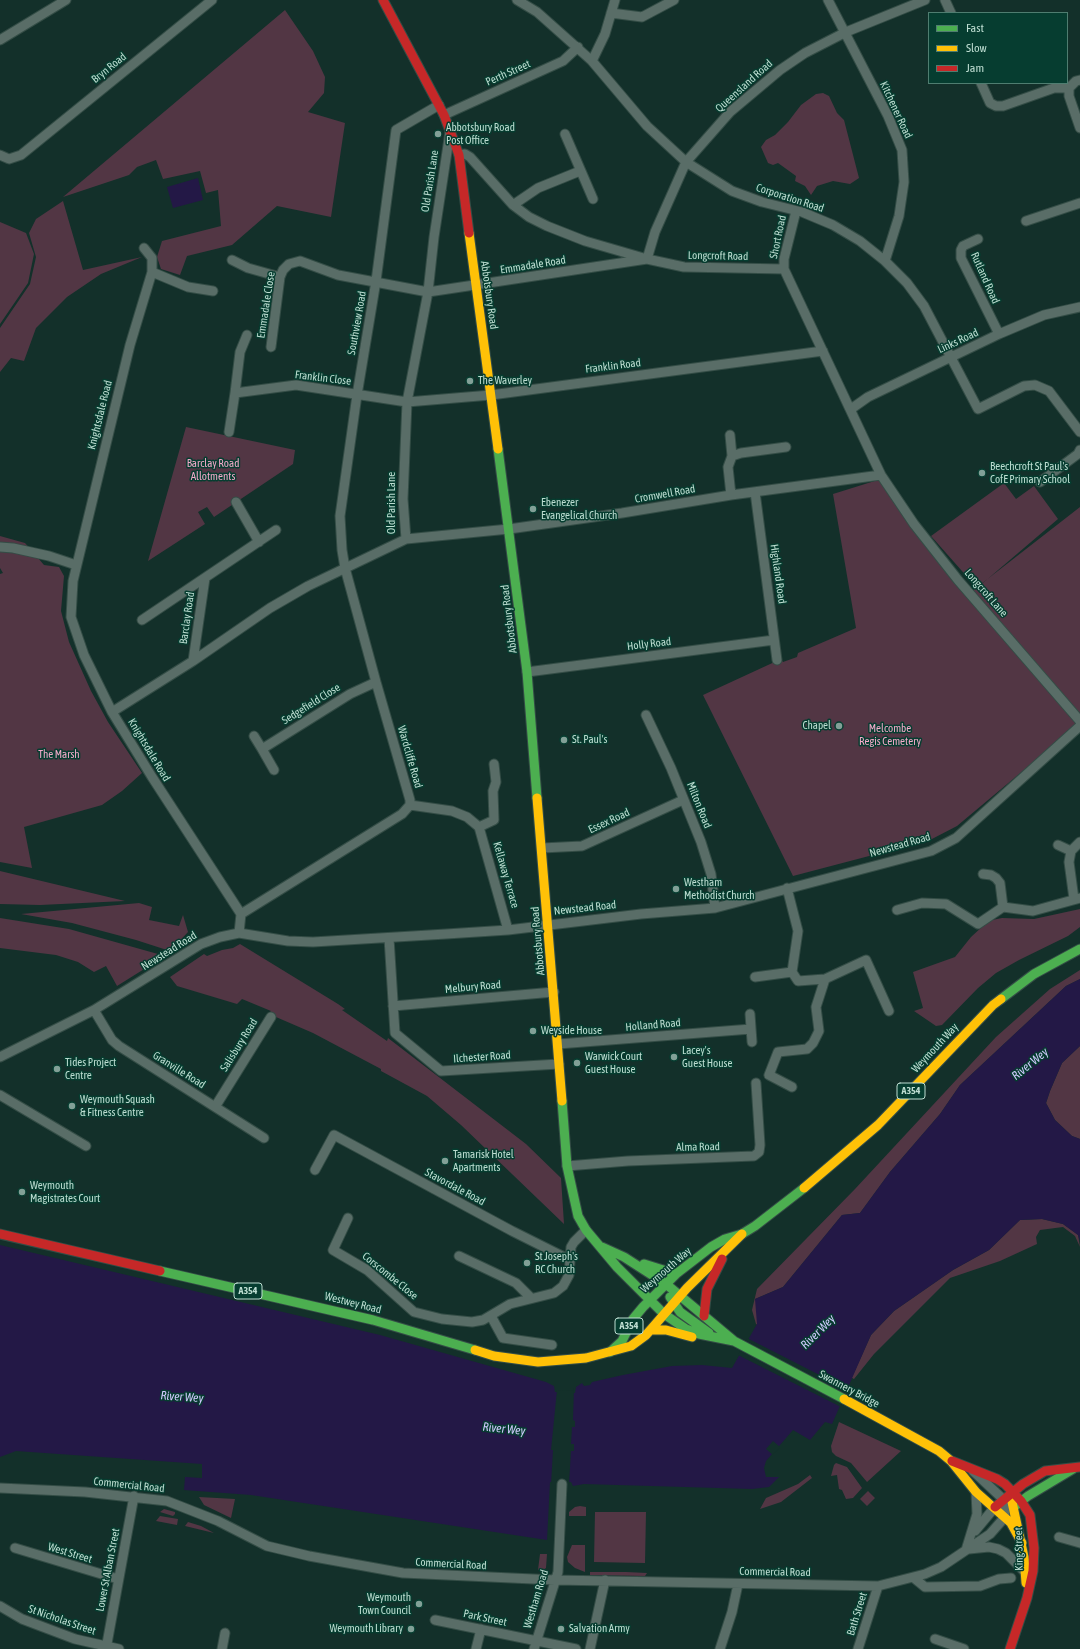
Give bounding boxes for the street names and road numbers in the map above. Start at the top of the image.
street label: Bryn Road [89,50,129,86]
street label: Perth Street [484,57,532,89]
street label: Queensland Road [713,57,775,115]
street label: Kitchener Road [877,79,915,141]
street label: Old Parish Lane [419,149,441,213]
street label: Corporation Road [754,181,826,215]
street label: Short Road [767,214,789,260]
street label: Longcroft Road [688,249,748,263]
street label: Rutland Road [968,250,1002,306]
street label: Emmadale Road [499,253,567,277]
street label: Abbotsbury Road [478,260,500,330]
street label: Emmadale Close [254,271,278,339]
street label: Southview Road [345,290,369,356]
street label: Links Road [936,326,980,356]
street label: Franklin Road [584,356,642,376]
street label: Franklin Close [294,368,352,388]
street label: Knightsdale Road [85,379,115,451]
street label: Old Parish Lane [385,472,399,534]
street label: Cromwell Road [634,482,696,506]
street label: Highland Road [767,543,789,605]
street label: Longcroft Lane [962,566,1010,620]
street label: Abbotsbury Road [498,584,520,654]
street label: Barclay Road [177,591,197,645]
street label: Holly Road [626,635,672,653]
street label: Sedgefield Close [279,681,343,727]
street label: Knightsdale Road [125,716,173,784]
street label: Wardcliffe Road [395,724,425,790]
street label: Milton Road [684,780,714,830]
street label: Essex Road [586,806,632,836]
street label: Newstead Road [868,830,932,860]
street label: Kellaway Terrace [490,840,522,910]
street label: Newstead Road [553,898,617,918]
street label: Abbotsbury Road [528,906,548,976]
street label: Newstead Road [139,929,199,973]
street label: Melbury Road [444,978,502,996]
street label: Salisbury Road [218,1016,260,1074]
street label: Holland Road [625,1016,681,1034]
street label: Weymouth Way [909,1021,961,1075]
street label: Ilchester Road [453,1048,511,1066]
street label: Granville Road [150,1049,208,1091]
road number: A354 [897,1083,925,1099]
street label: Alma Road [676,1140,720,1154]
street label: Stavordale Road [423,1166,487,1208]
street label: Weymouth Way [638,1244,694,1296]
street label: Corscombe Close [359,1249,421,1303]
road number: A354 [234,1283,262,1299]
street label: Westwey Road [323,1290,383,1316]
road number: A354 [615,1318,643,1334]
street label: Swannery Bridge [816,1368,882,1410]
street label: Commercial Road [93,1475,165,1495]
street label: Lower St Alban Street [93,1527,123,1613]
street label: King Street [1012,1527,1026,1571]
street label: West Street [46,1540,94,1566]
street label: Commercial Road [415,1556,487,1572]
street label: Commercial Road [739,1565,811,1579]
street label: Westham Road [521,1568,551,1630]
street label: Bath Street [844,1591,870,1637]
street label: St Nicholas Street [27,1602,97,1638]
street label: Park Street [462,1607,508,1629]

